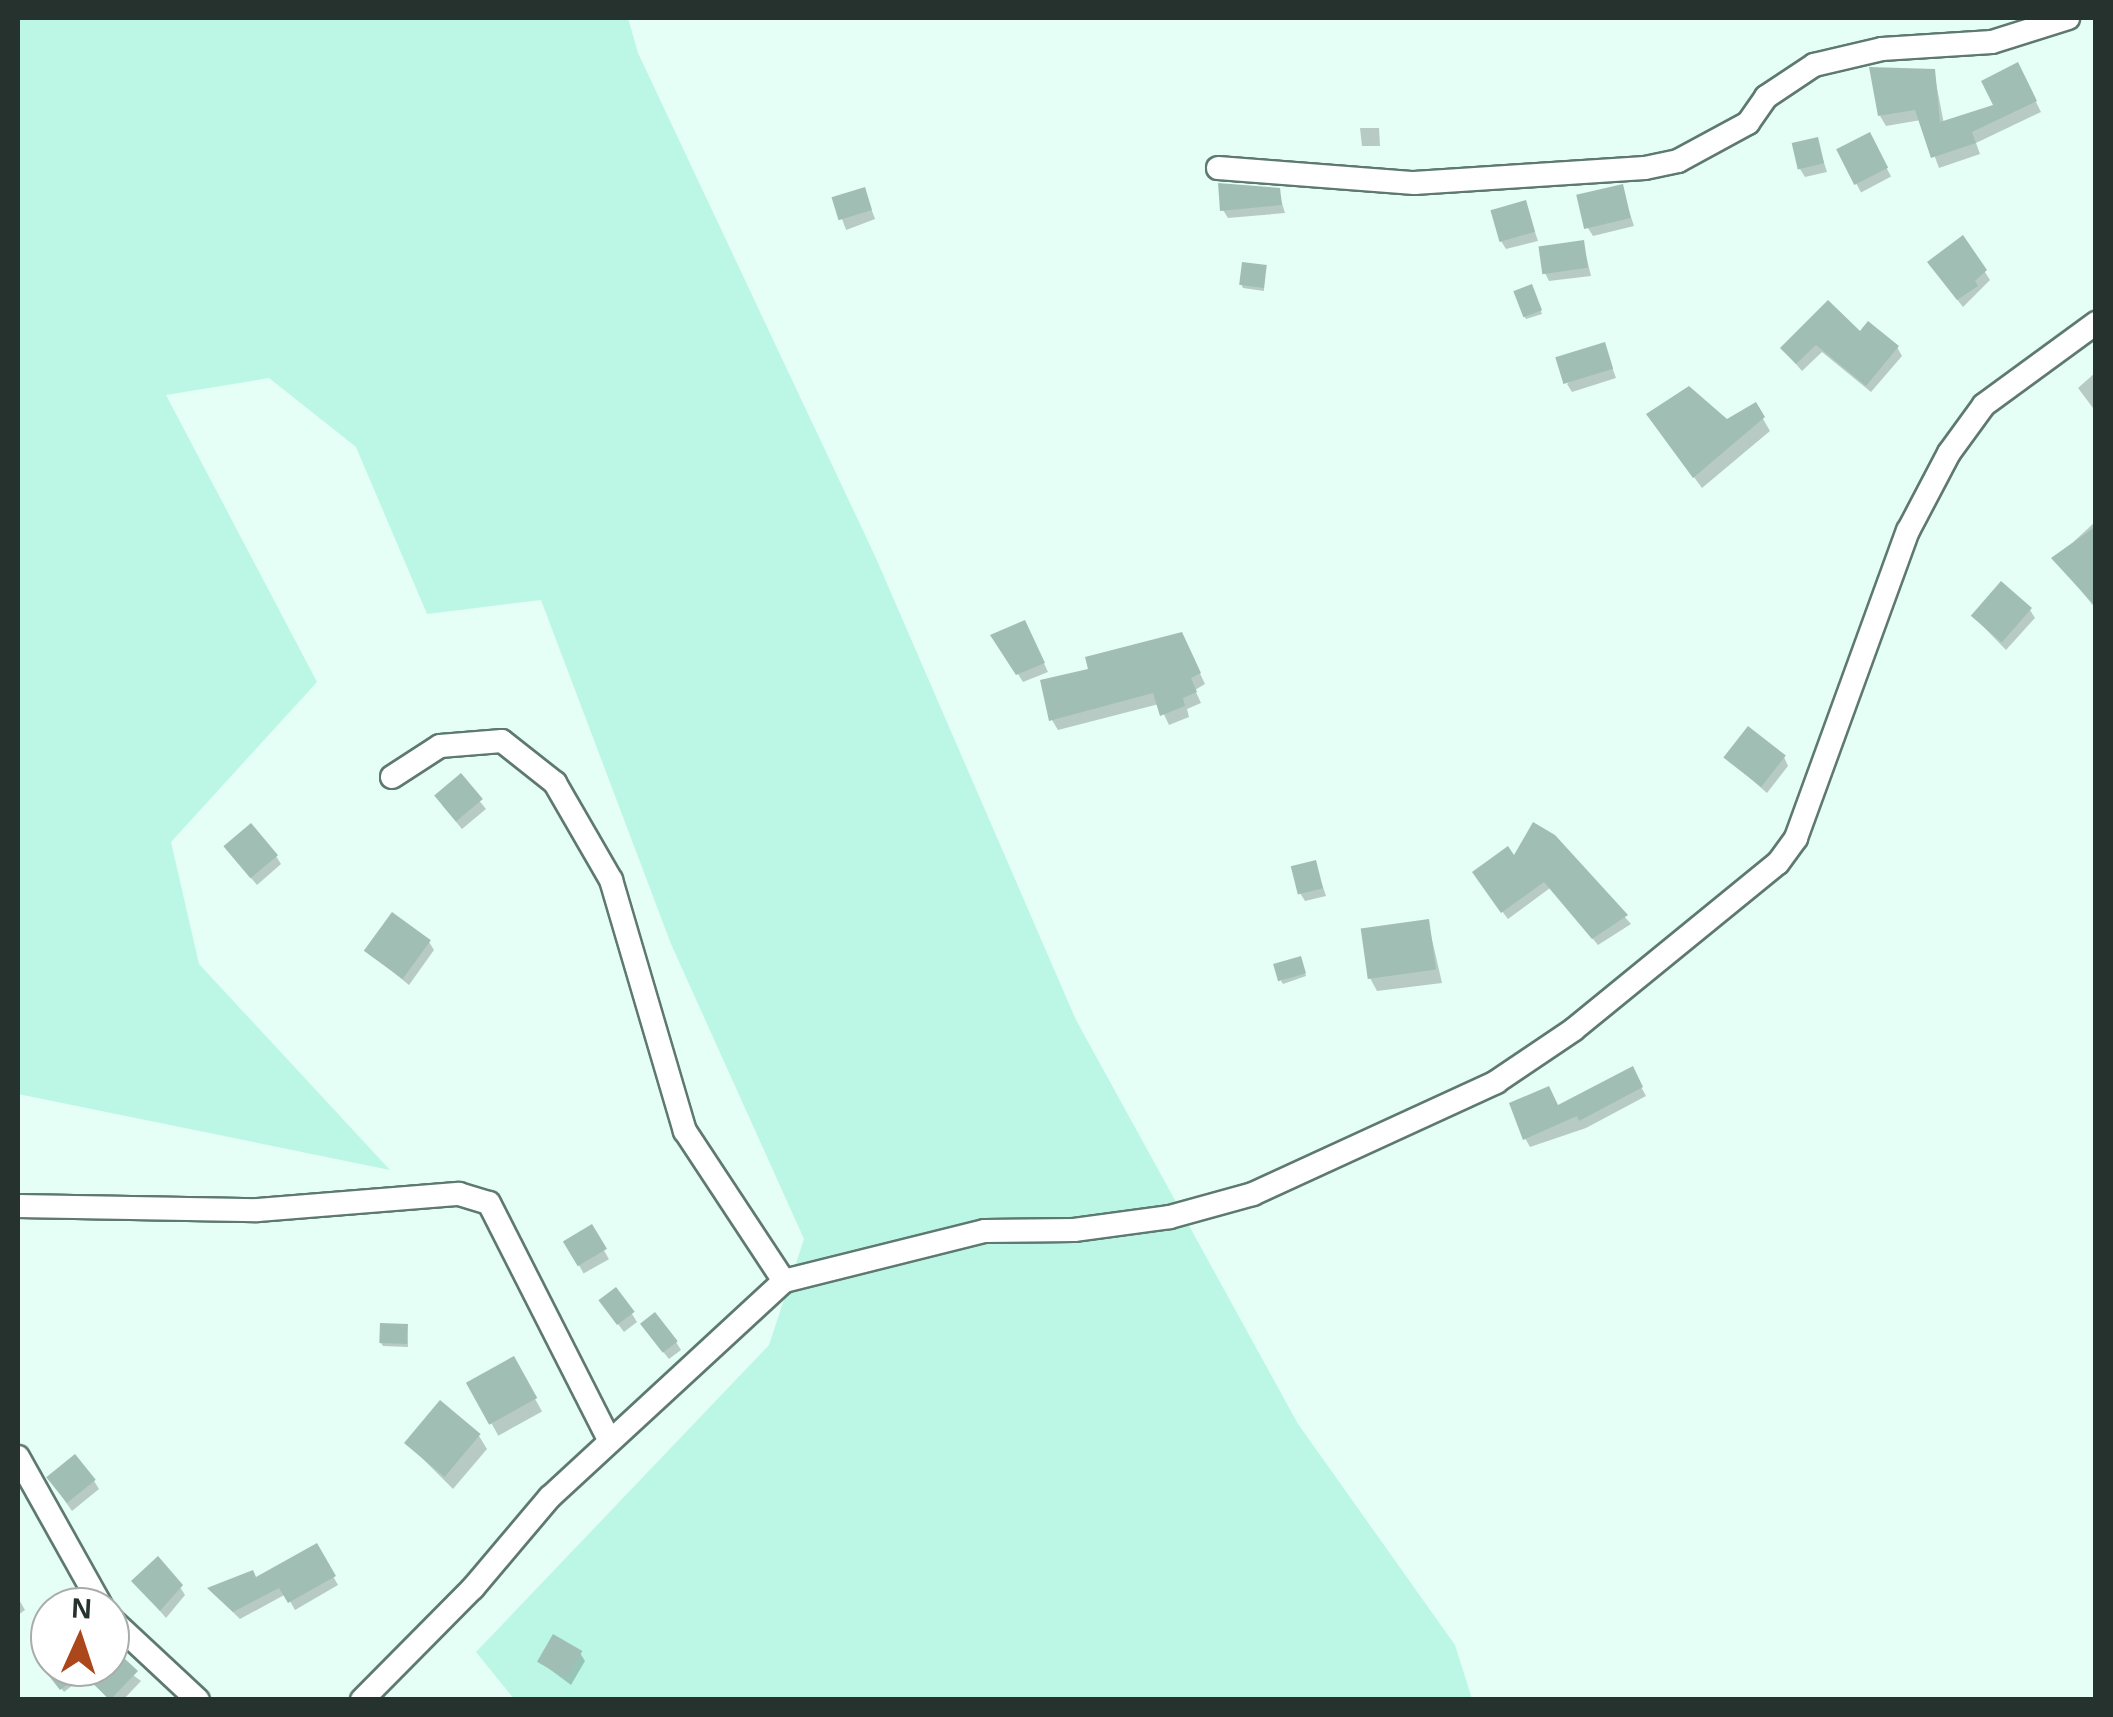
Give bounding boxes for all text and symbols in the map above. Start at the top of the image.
north arrow [30,1587,130,1687]
text: N [71,1593,92,1625]

